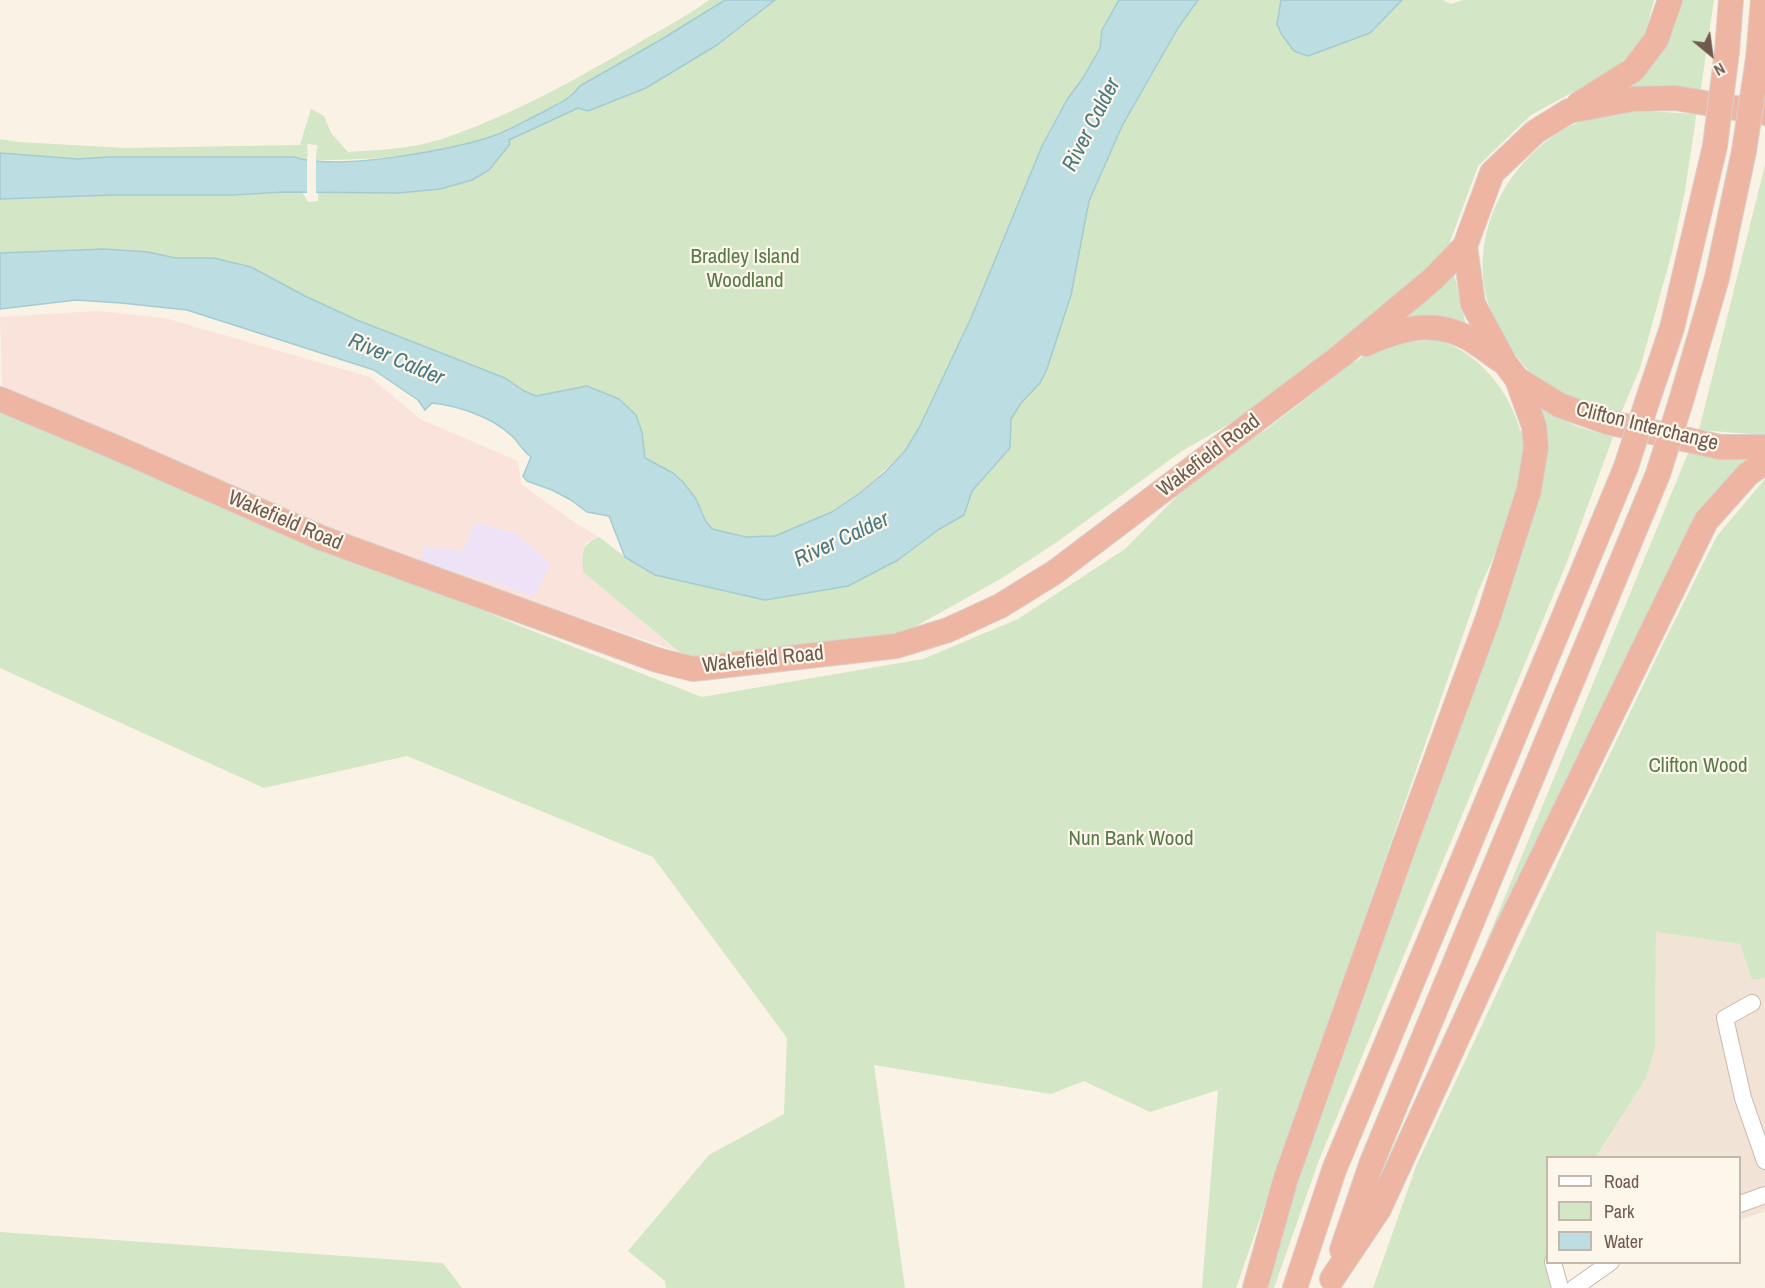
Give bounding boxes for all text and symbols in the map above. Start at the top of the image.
north arrow [1681,24,1741,84]
text: N [1710,58,1729,82]
water label: River Calder [1057,74,1127,176]
park label: Bradley Island Woodland [690,244,800,294]
water label: River Calder [344,328,448,392]
street label: Clifton Interchange [1573,397,1721,457]
street label: Wakefield Road [1153,409,1265,503]
street label: Wakefield Road [224,486,346,556]
water label: River Calder [791,507,893,573]
street label: Wakefield Road [701,641,825,679]
park label: Clifton Wood [1648,753,1748,779]
park label: Nun Bank Wood [1068,826,1194,852]
legend [1546,1156,1741,1264]
text: Road [1604,1169,1639,1194]
text: Park [1604,1199,1634,1224]
text: Water [1604,1229,1643,1254]

